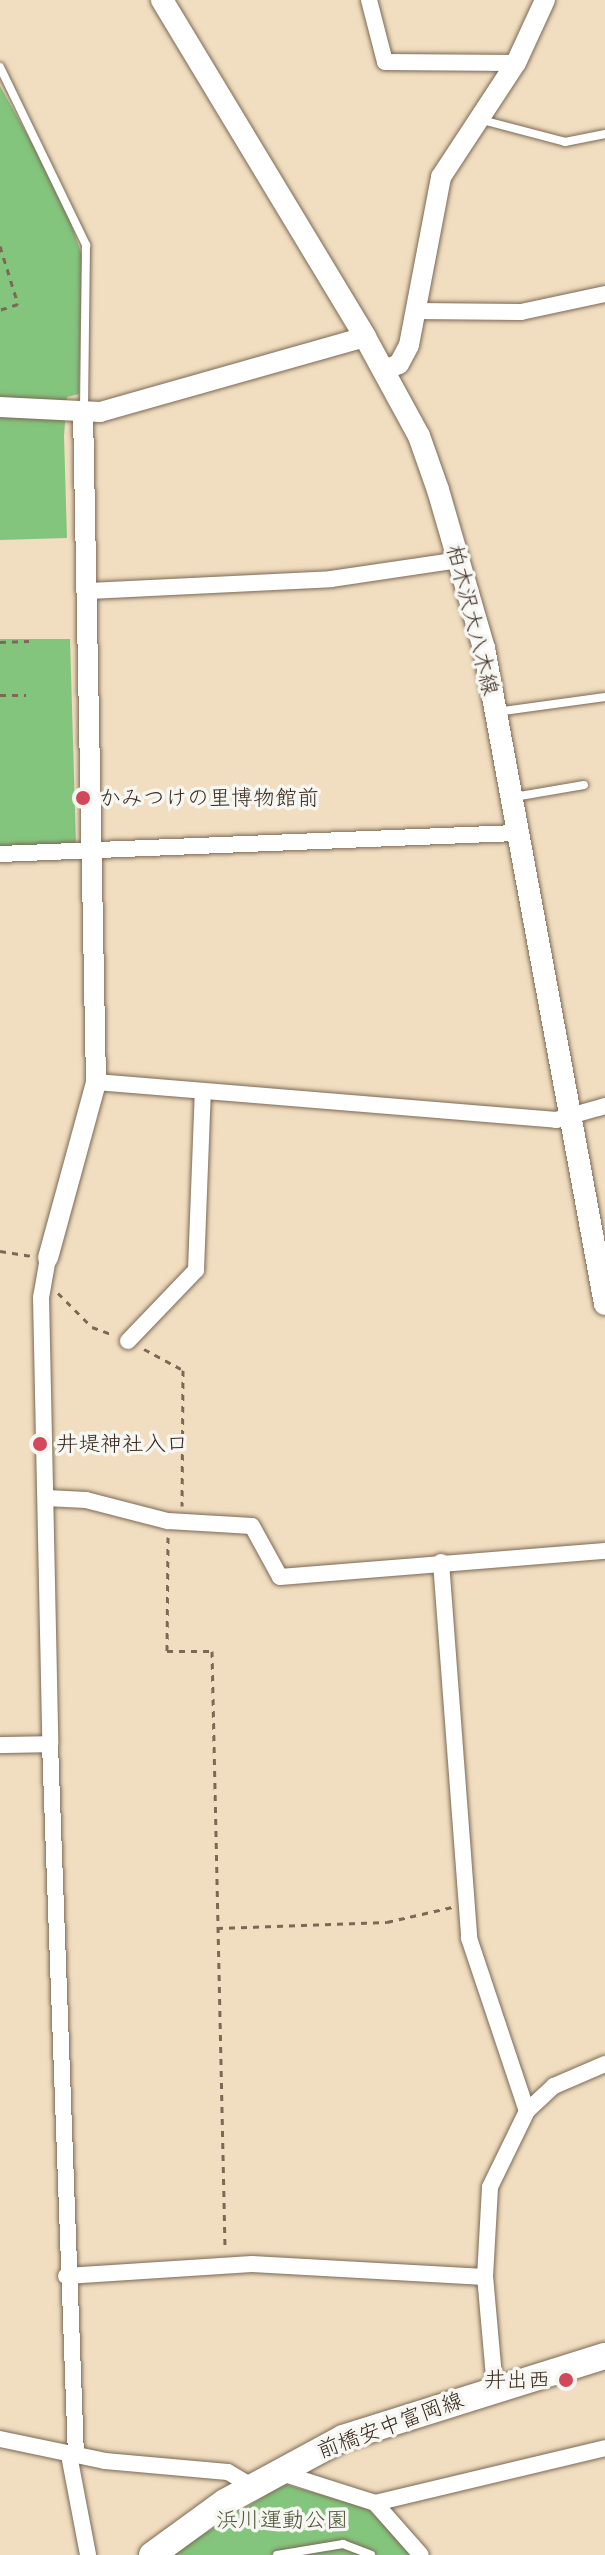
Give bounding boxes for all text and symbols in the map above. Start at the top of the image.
street label: 柏木沢大八木線 [442,542,504,698]
place label: かみつけの里博物館前 [99,785,319,811]
marker: かみつけの里博物館前 [74,789,92,807]
place label: 井堤神社入口 [56,1431,188,1457]
marker: 井堤神社入口 [31,1435,49,1453]
place label: 井出西 [484,2367,550,2393]
marker: 井出西 [557,2371,575,2389]
street label: 前橋安中富岡線 [313,2386,467,2464]
park label: 浜川運動公園 [216,2507,348,2533]

